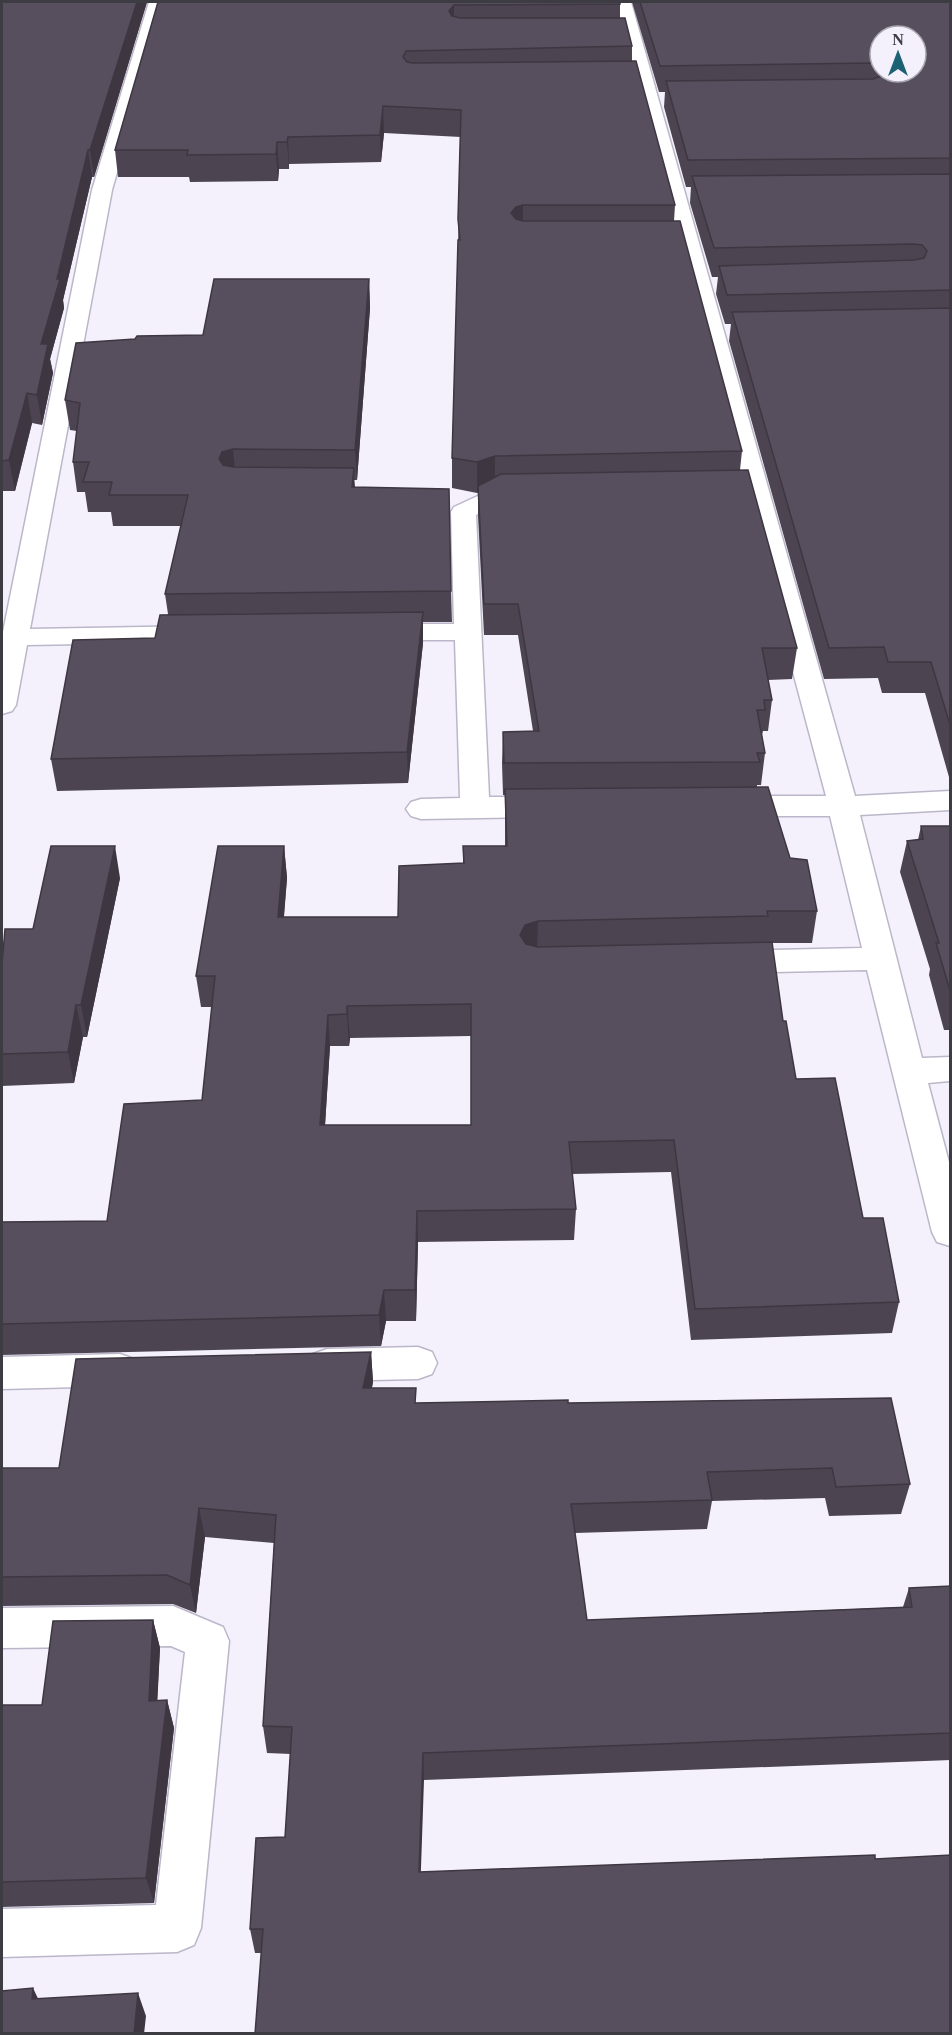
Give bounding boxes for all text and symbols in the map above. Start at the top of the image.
north arrow [868,24,928,84]
text: N [892,31,904,48]

